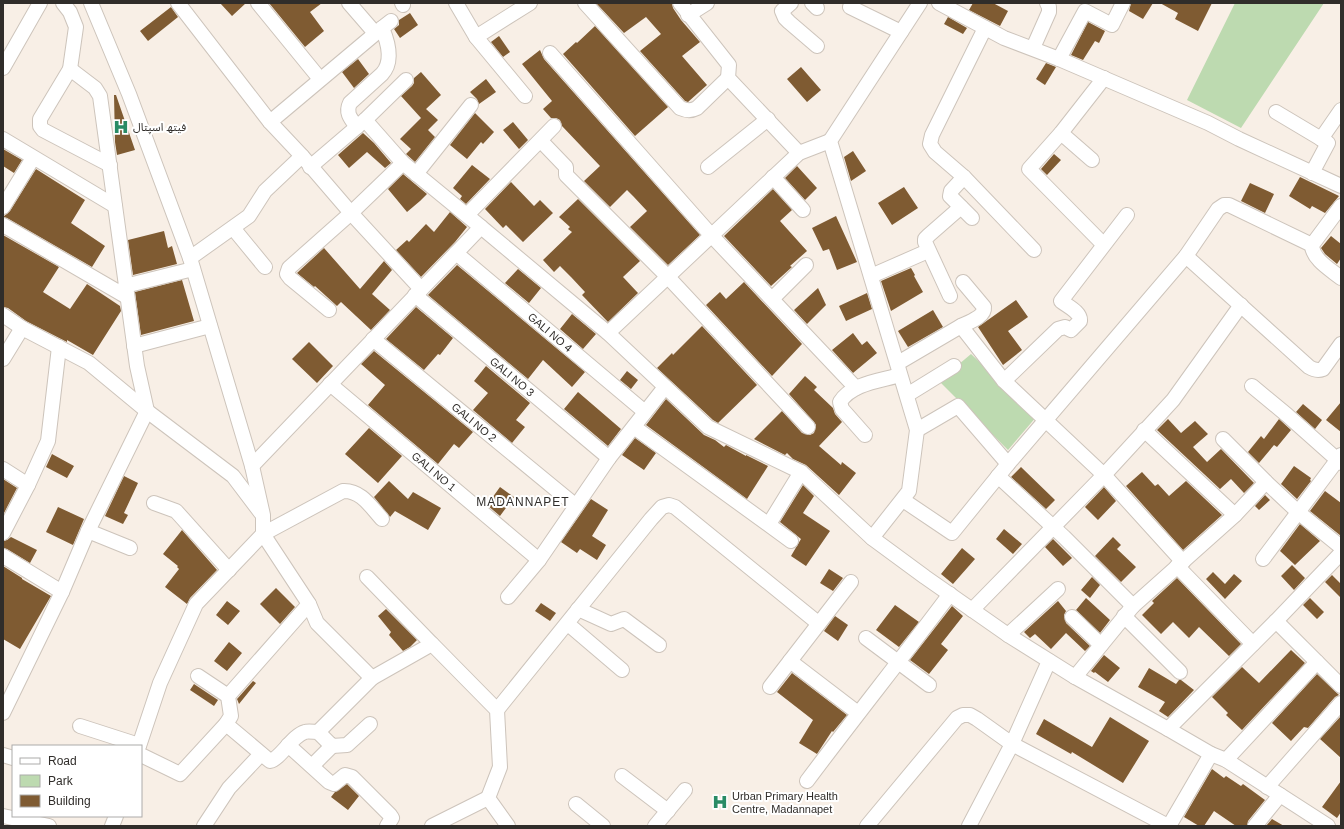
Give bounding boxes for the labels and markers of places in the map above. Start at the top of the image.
hospital icon: فیتھ اسپتال [112,118,130,136]
place label: فیتھ اسپتال [133,121,186,135]
place label: Urban Primary Health Centre, Madannapet [732,790,838,815]
hospital icon: Urban Primary Health Centre, Madannapet [711,793,729,811]

